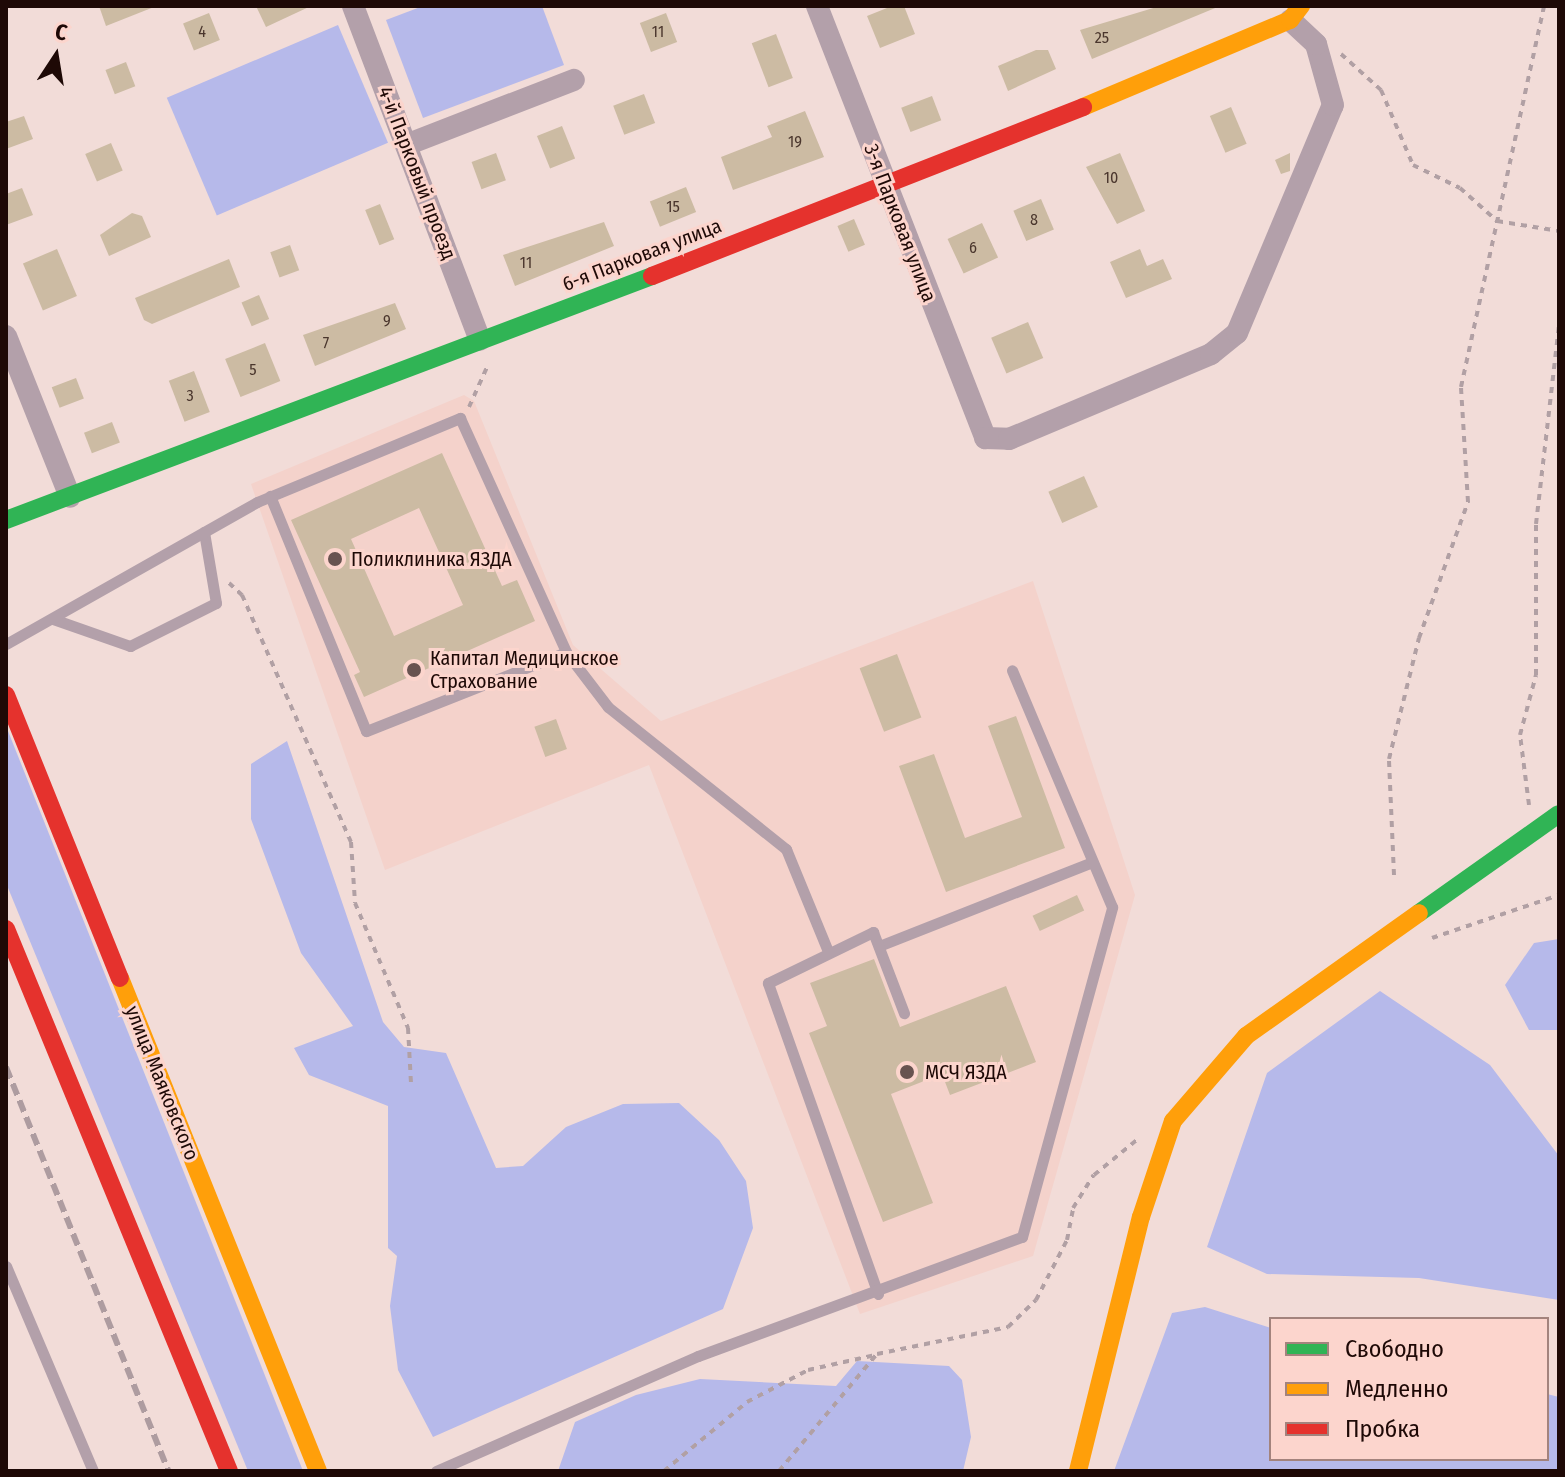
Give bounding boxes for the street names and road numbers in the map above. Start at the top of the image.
street label: 4-й Парковый проезд [373,83,461,263]
street label: 3-я Парковая улица [859,141,941,305]
street label: 6-я Парковая улица [559,214,725,296]
street label: улица Маяковского [120,1002,204,1164]

